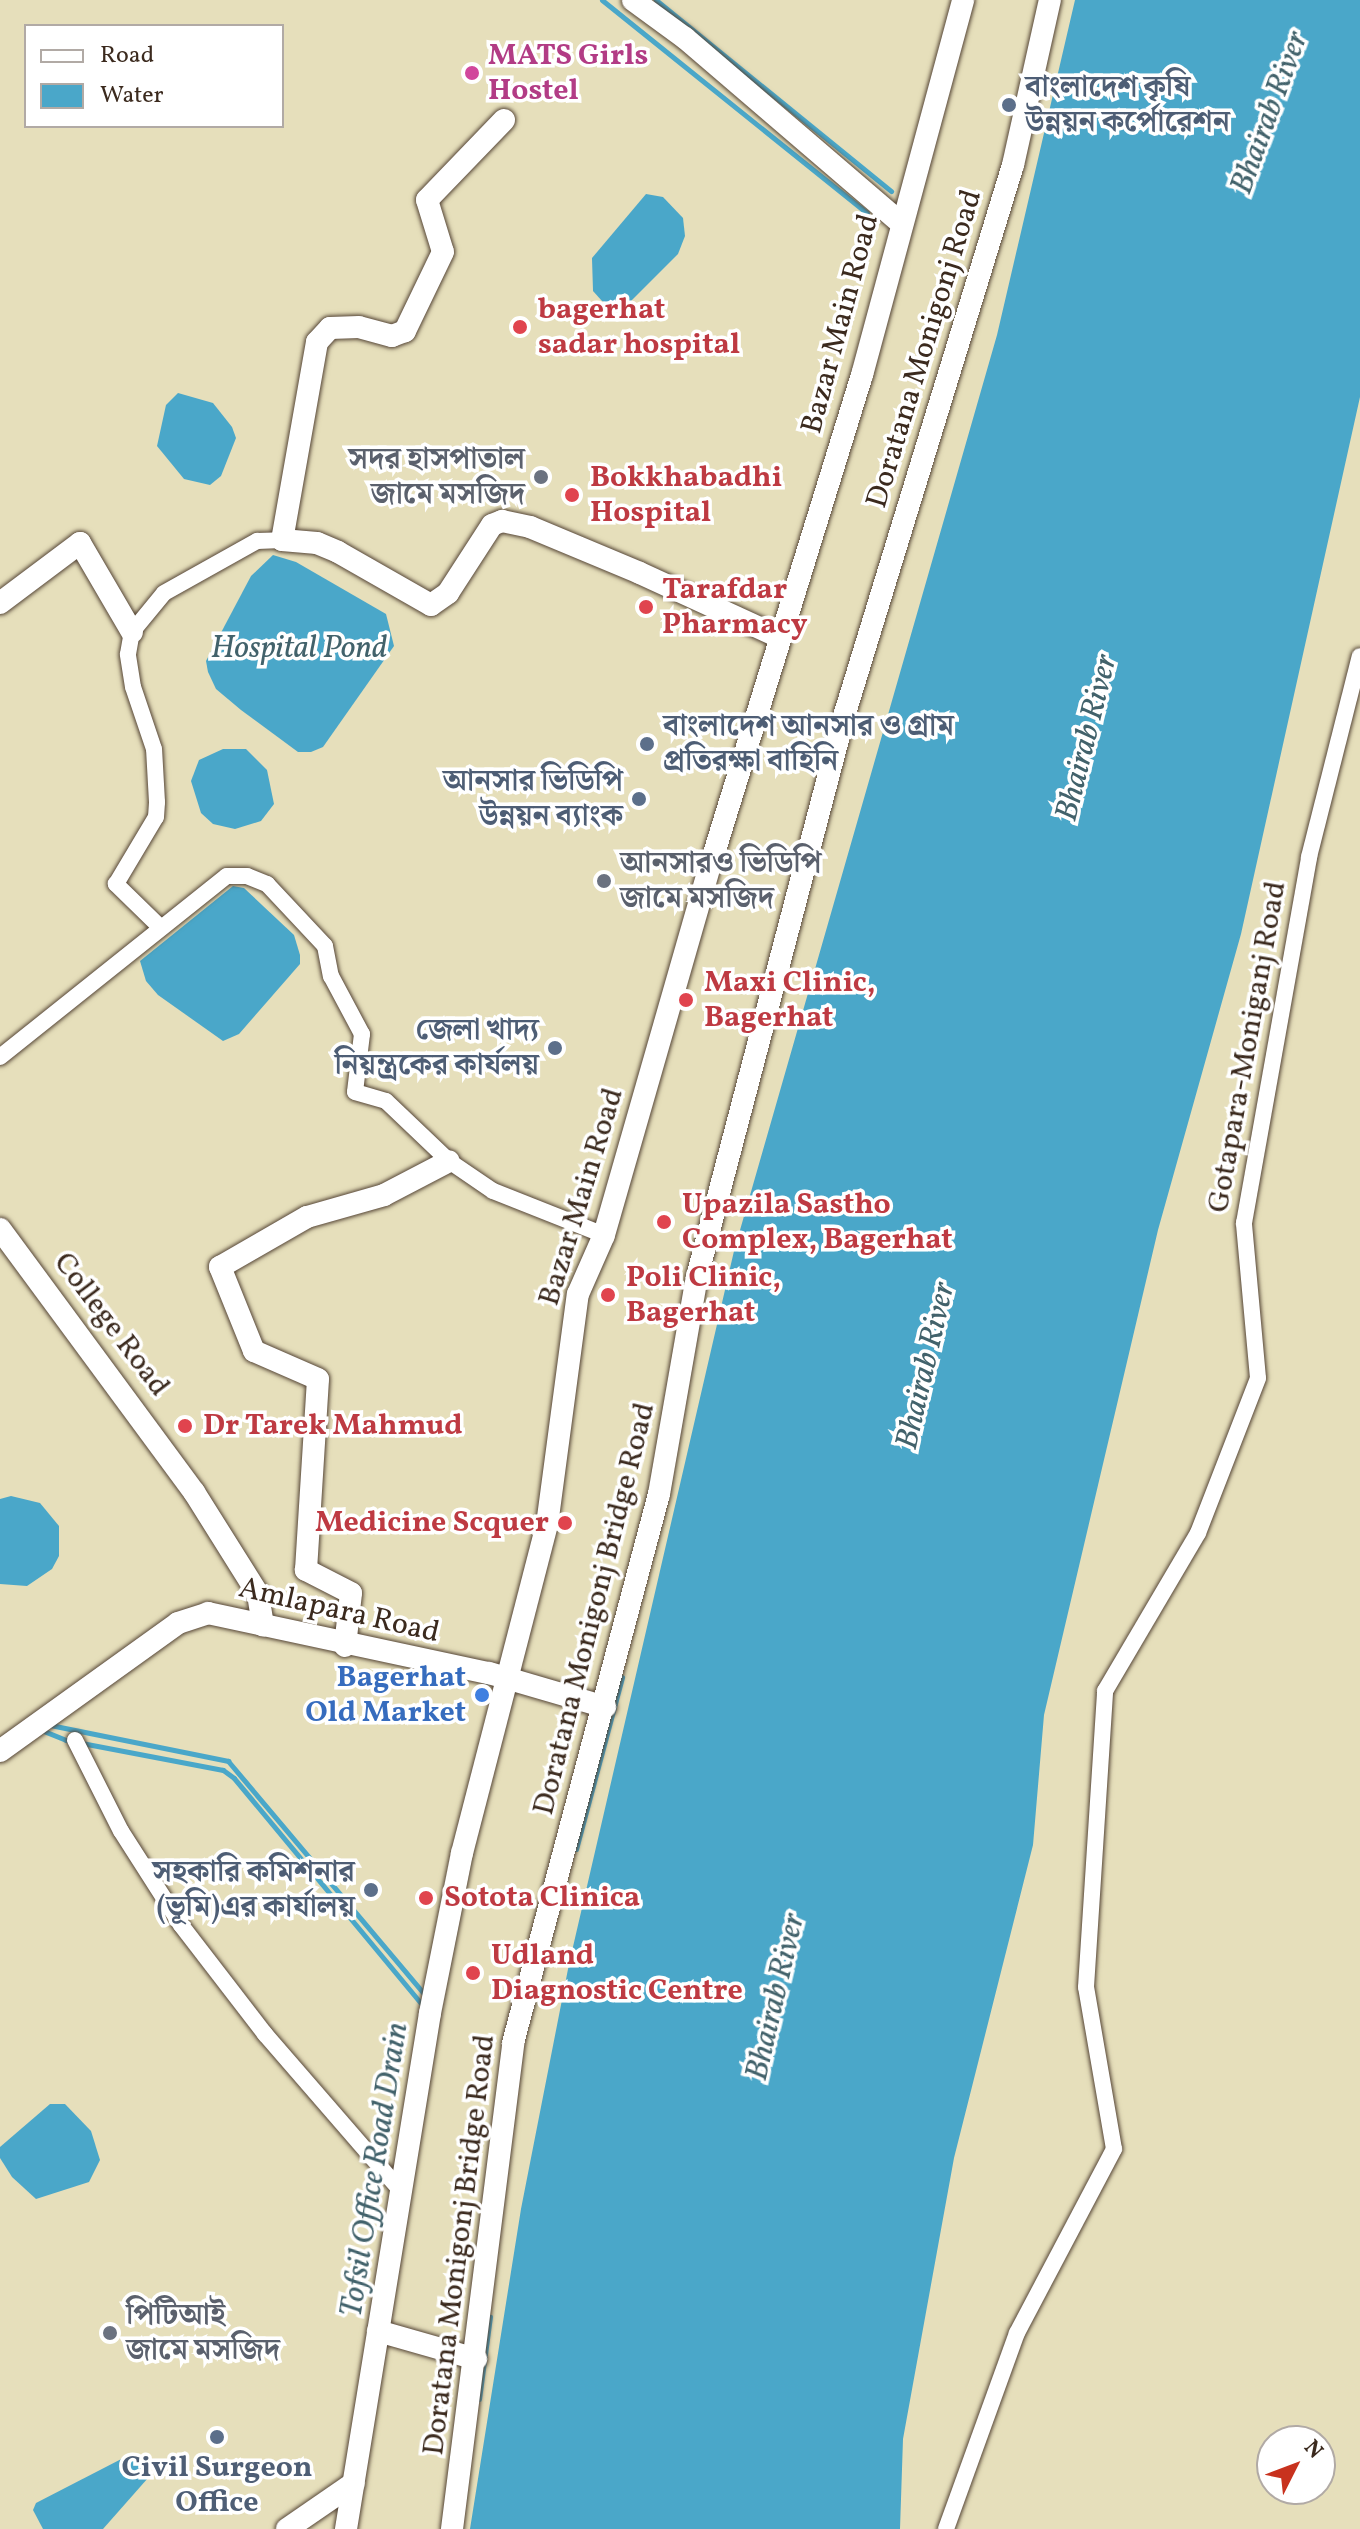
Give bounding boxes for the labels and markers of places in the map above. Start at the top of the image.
place label: MATS Girls Hostel [488,38,648,108]
marker: MATS Girls Hostel [463,64,481,82]
place label: বাংলাদেশ কৃষি উন্নয়ন কর্পোরেশন [1025,70,1230,140]
marker: বাংলাদেশ কৃষি উন্নয়ন কর্পোরেশন [1000,96,1018,114]
place label: bagerhat sadar hospital [538,292,740,362]
marker: bagerhat sadar hospital [509,316,531,338]
place label: সদর হাসপাতাল জামে মসজিদ [348,442,525,512]
place label: Bokkhabadhi Hospital [590,460,782,530]
marker: সদর হাসপাতাল জামে মসজিদ [532,468,550,486]
marker: Bokkhabadhi Hospital [561,484,583,506]
place label: Tarafdar Pharmacy [662,572,808,642]
marker: Tarafdar Pharmacy [637,598,655,616]
place label: বাংলাদেশ আনসার ও গ্রাম প্রতিরক্ষা বাহিনি [663,709,954,780]
marker: বাংলাদেশ আনসার ও গ্রাম প্রতিরক্ষা বাহিনি [638,735,656,753]
place label: আনসার ভিডিপি উন্নয়ন ব্যাংক [443,764,623,834]
marker: আনসার ভিডিপি উন্নয়ন ব্যাংক [630,790,648,808]
place label: আনসারও ভিডিপি জামে মসজিদ [620,846,822,916]
marker: আনসারও ভিডিপি জামে মসজিদ [595,872,613,890]
place label: Maxi Clinic, Bagerhat [704,965,875,1036]
marker: Maxi Clinic, Bagerhat [675,989,697,1011]
place label: জেলা খাদ্য নিয়ন্ত্রকের কার্যলয় [334,1013,539,1084]
marker: জেলা খাদ্য নিয়ন্ত্রকের কার্যলয় [546,1039,564,1057]
place label: Upazila Sastho Complex, Bagerhat [682,1187,953,1258]
marker: Upazila Sastho Complex, Bagerhat [653,1211,675,1233]
place label: Poli Clinic, Bagerhat [626,1260,781,1330]
marker: Poli Clinic, Bagerhat [597,1284,619,1306]
place label: Dr Tarek Mahmud [203,1408,463,1444]
marker: Dr Tarek Mahmud [174,1415,196,1437]
place label: Medicine Scquer [315,1505,549,1541]
marker: Medicine Scquer [556,1514,574,1532]
place label: Bagerhat Old Market [305,1660,466,1730]
marker: Bagerhat Old Market [473,1686,491,1704]
place label: সহকারি কমিশনার (ভূমি)এর কার্যালয় [152,1855,355,1926]
place label: Sotota Clinica [444,1880,640,1916]
marker: সহকারি কমিশনার (ভূমি)এর কার্যালয় [362,1881,380,1899]
marker: Sotota Clinica [415,1887,437,1909]
place label: Udland Diagnostic Centre [491,1938,743,2008]
marker: Udland Diagnostic Centre [462,1962,484,1984]
place label: পিটিআই জামে মসজিদ [126,2298,280,2368]
marker: পিটিআই জামে মসজিদ [101,2324,119,2342]
marker: Civil Surgeon Office [208,2428,226,2446]
place label: Civil Surgeon Office [121,2450,313,2520]

